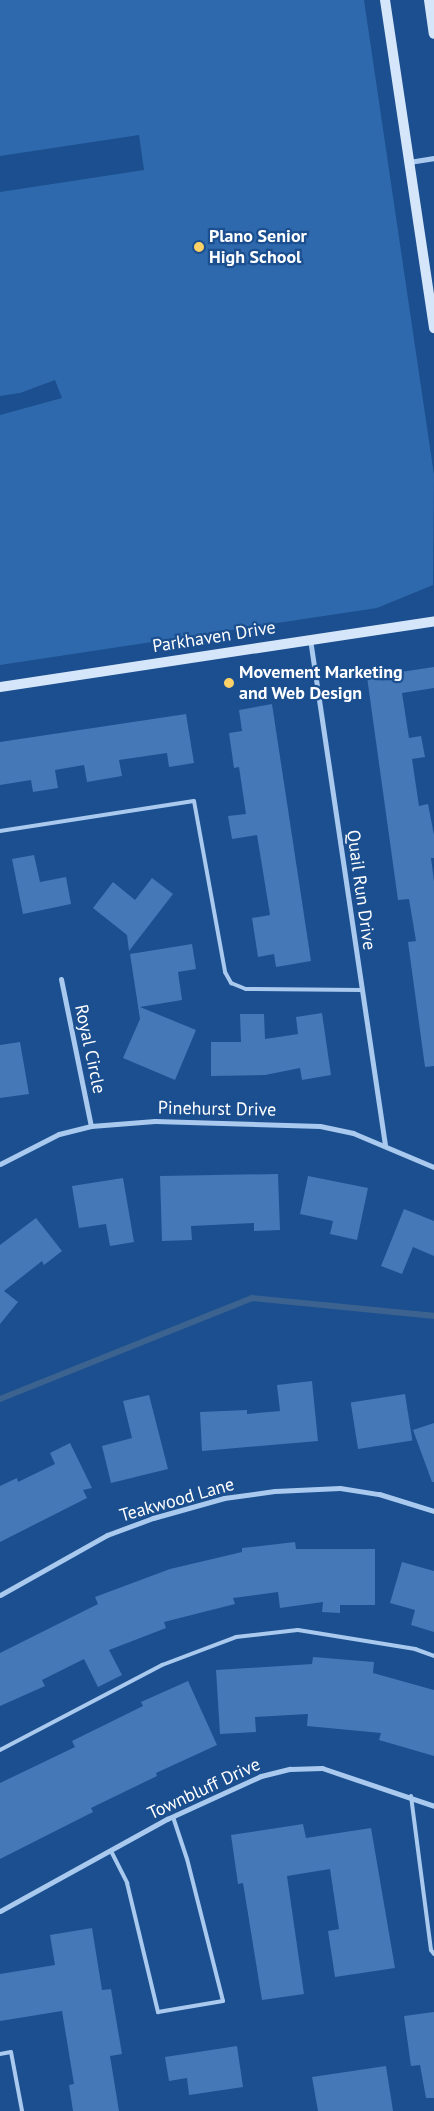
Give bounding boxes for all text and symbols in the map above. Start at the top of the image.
place label: Plano Senior High School [209,226,307,268]
marker: Plano Senior High School [193,241,205,253]
street label: Parkhaven Drive [151,617,277,657]
place label: Movement Marketing and Web Design [239,662,403,704]
marker: Movement Marketing and Web Design [223,677,235,689]
street label: Quail Run Drive [342,829,380,951]
street label: Royal Circle [70,1003,110,1095]
street label: Pinehurst Drive [158,1097,276,1121]
street label: Teakwood Lane [117,1473,237,1527]
street label: Townbluff Drive [144,1754,264,1824]

